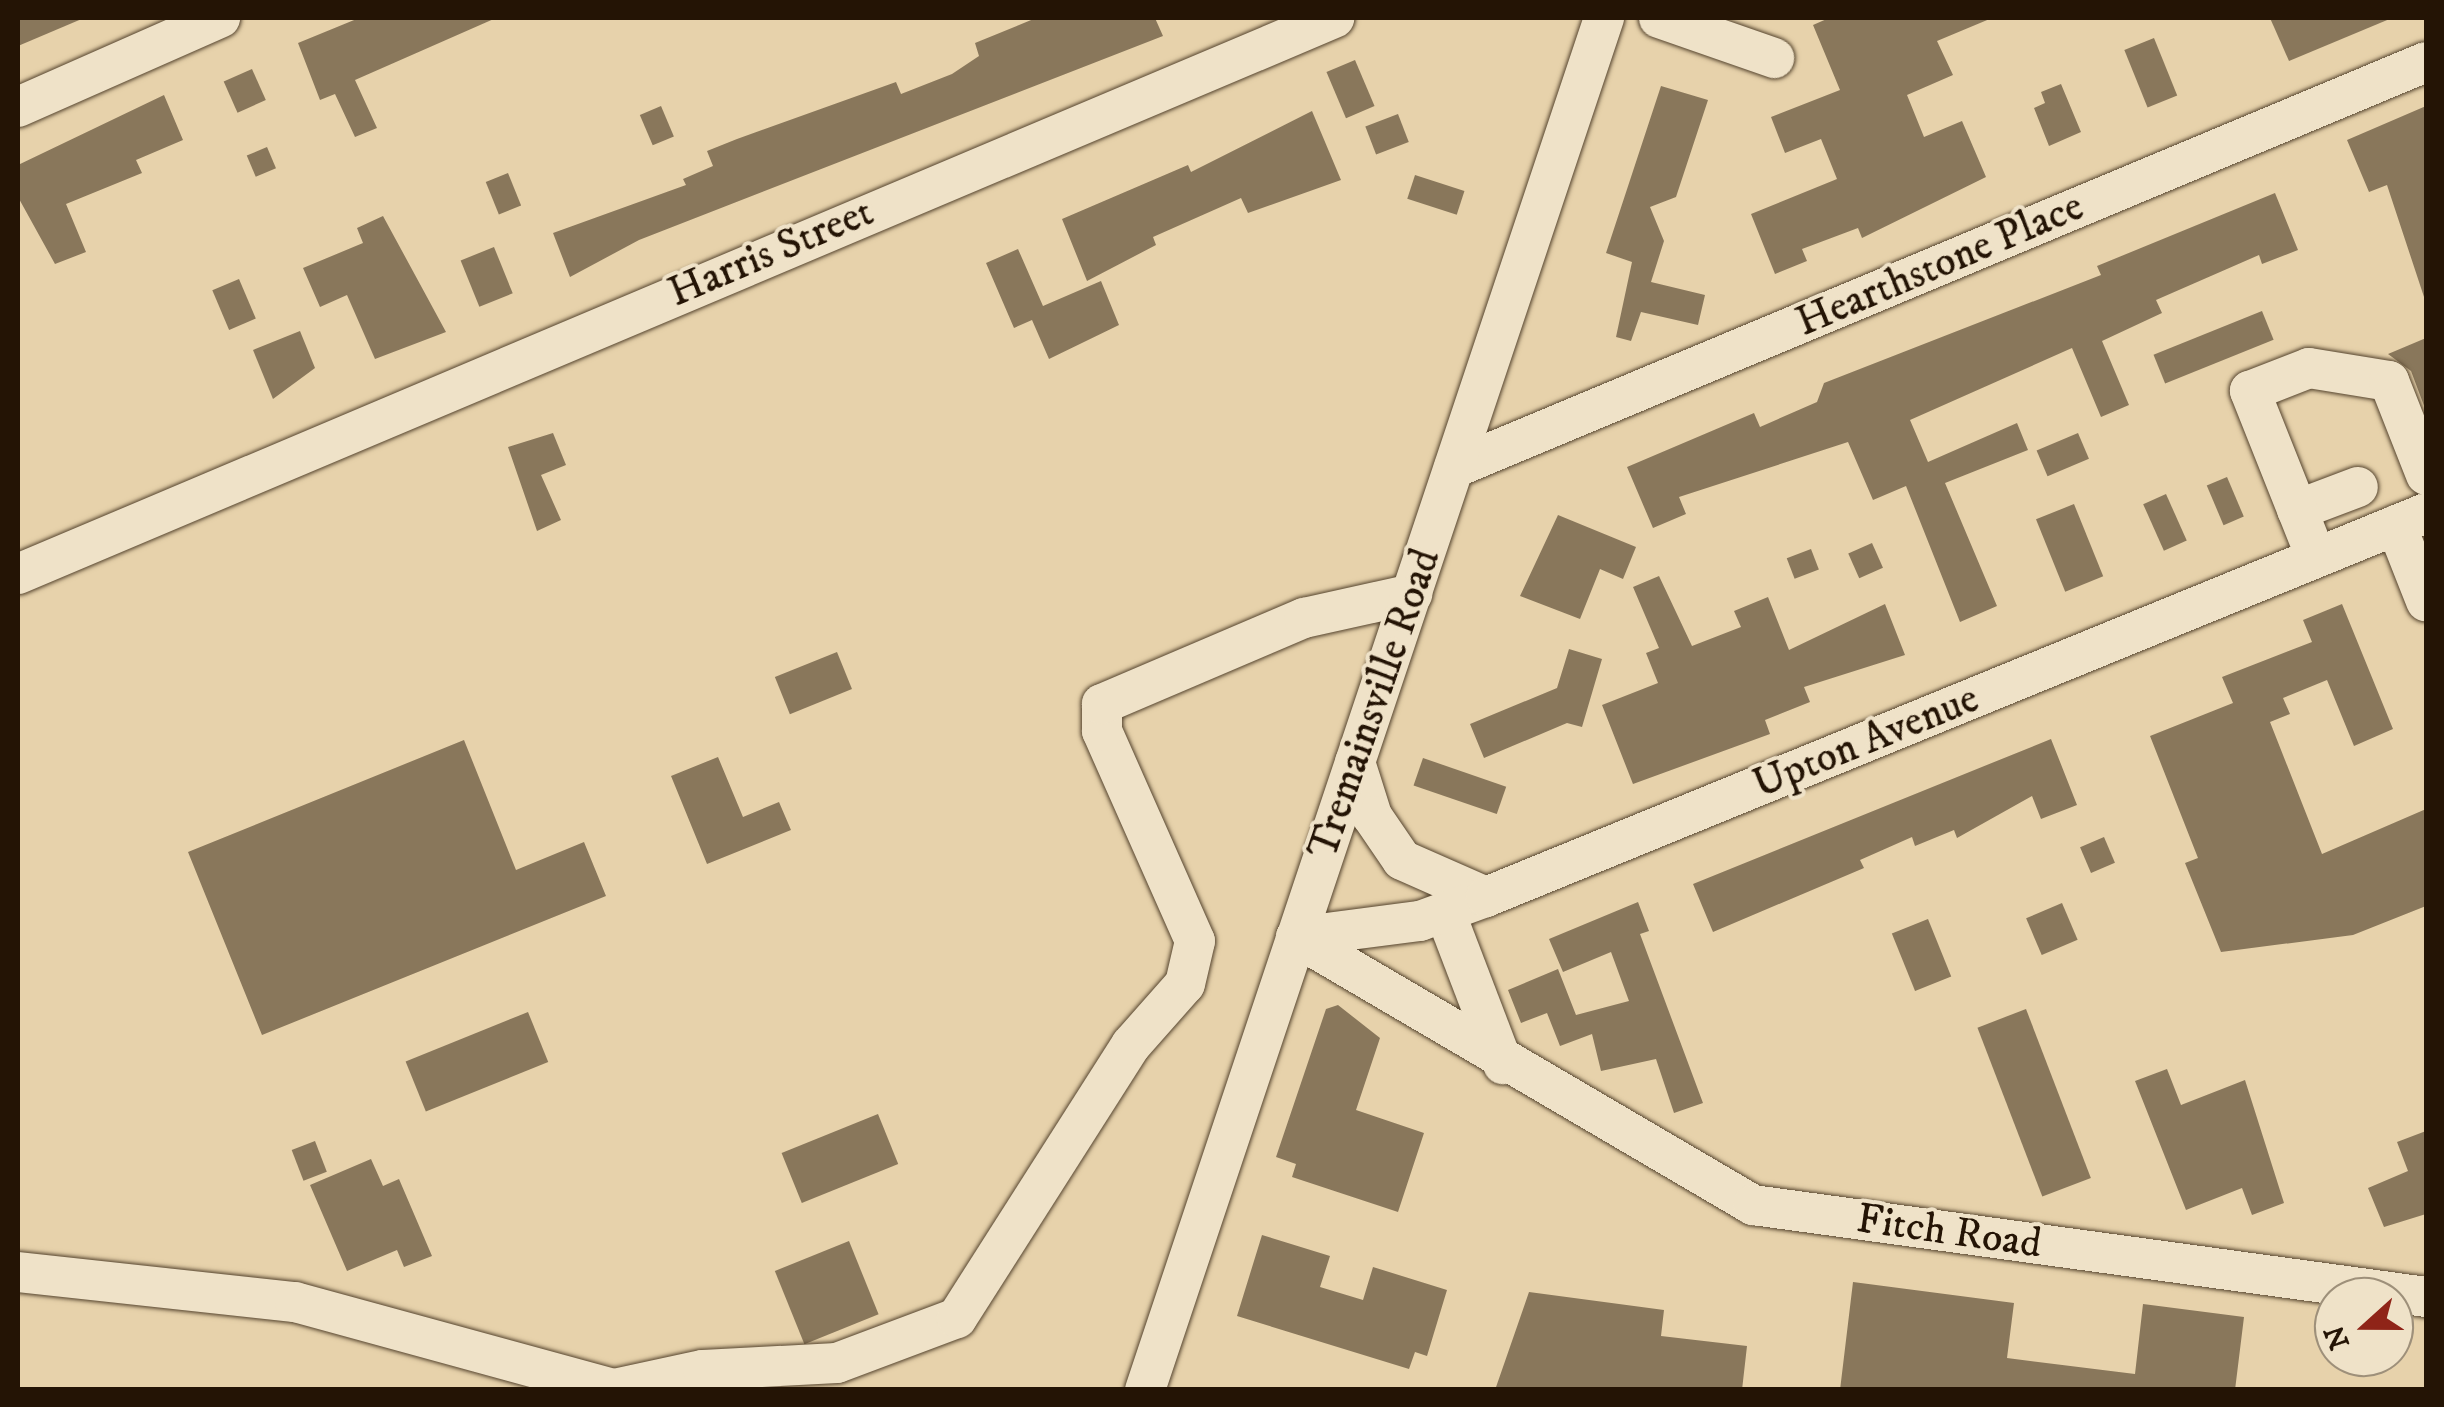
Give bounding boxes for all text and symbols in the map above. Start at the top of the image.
street label: Hearthstone Place [1789,182,2091,348]
street label: Harris Street [661,187,881,319]
street label: Tremainsville Road [1298,542,1452,866]
street label: Upton Avenue [1746,674,1986,810]
street label: Fitch Road [1853,1194,2045,1270]
north arrow [2314,1277,2414,1377]
text: N [2317,1320,2358,1354]

